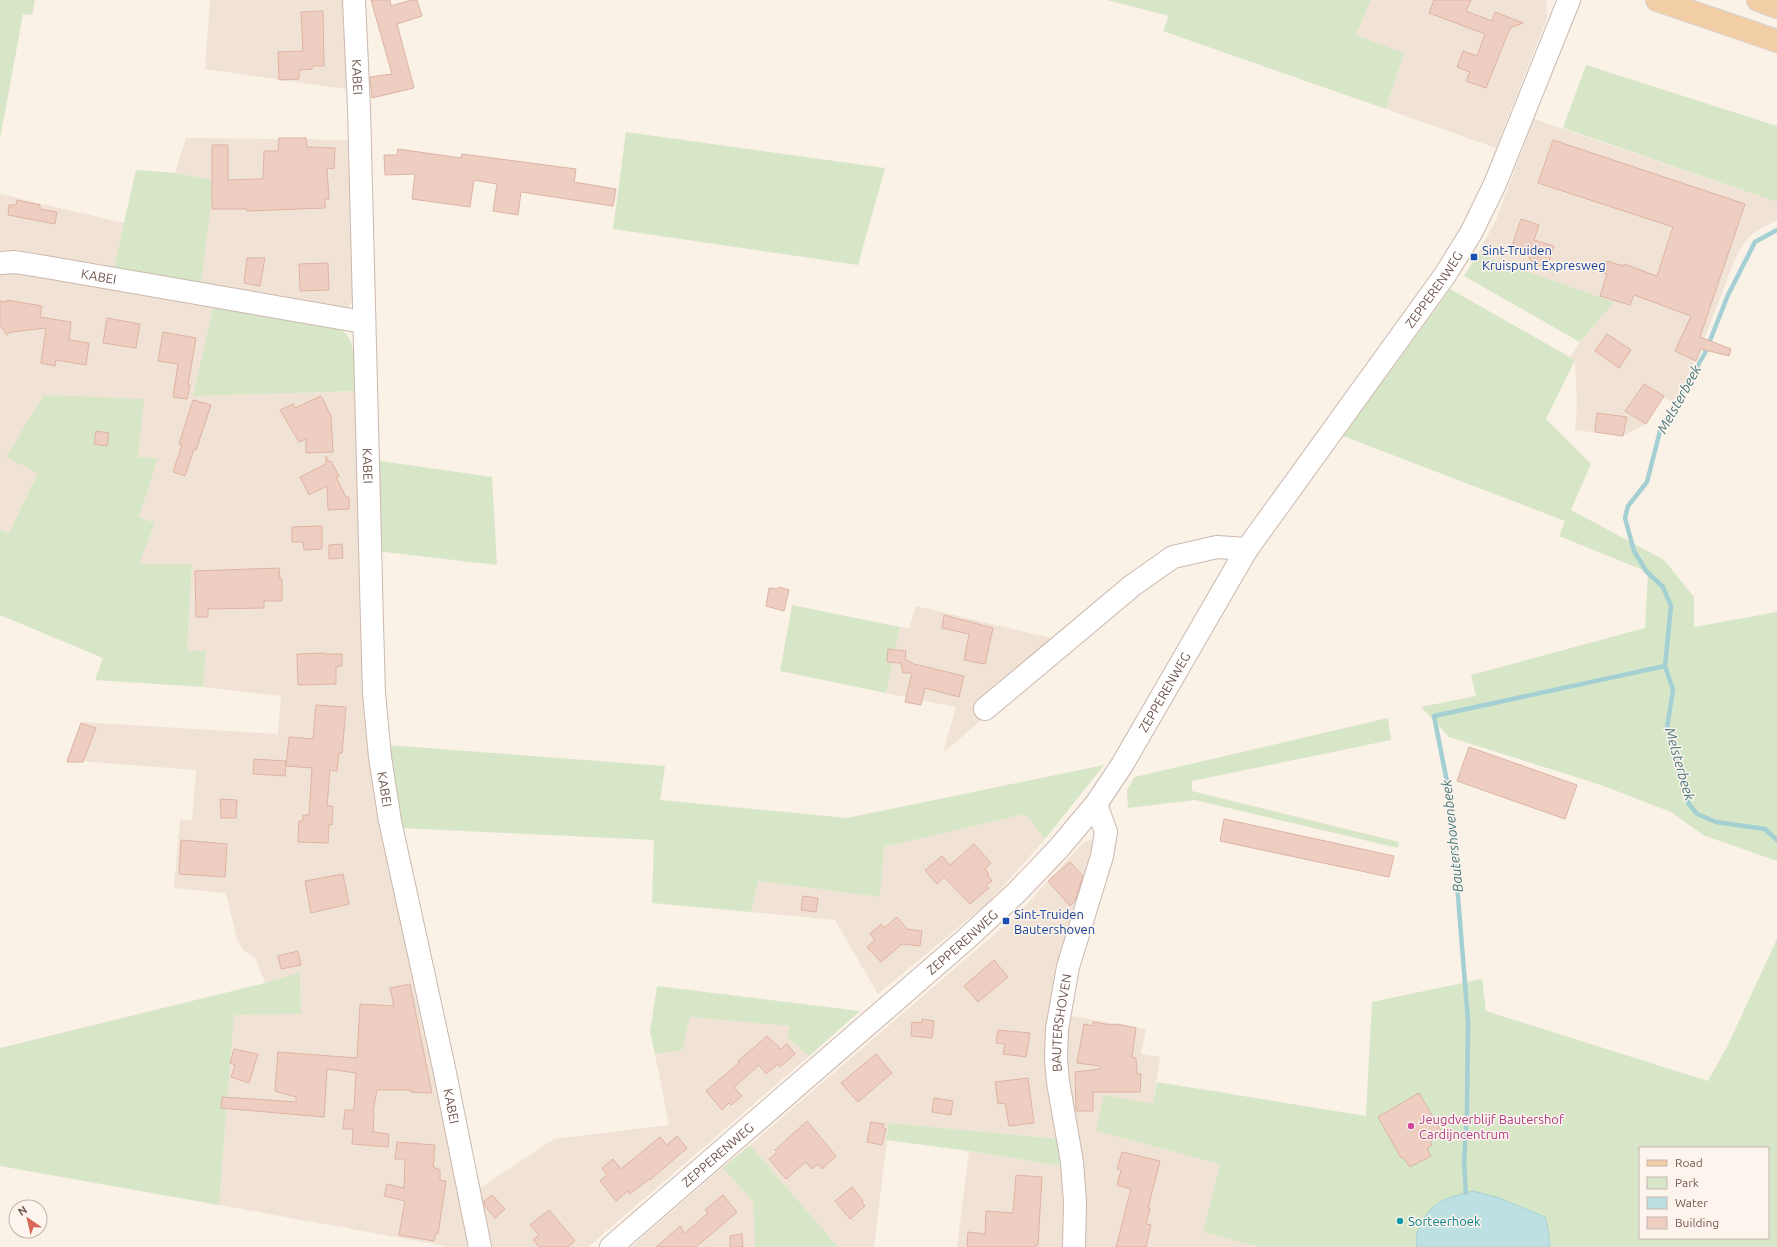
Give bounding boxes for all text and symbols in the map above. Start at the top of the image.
street label: KABEI [350,59,365,95]
place label: Sint-Truiden Kruispunt Expresweg [1482,243,1606,272]
street label: ZEPPERENWEG [1402,248,1465,330]
marker: Sint-Truiden Kruispunt Expresweg [1469,252,1479,262]
street label: KABEI [80,266,118,286]
water label: Melsterbeek [1654,361,1705,436]
street label: KABEI [361,448,375,484]
street label: ZEPPERENWEG [1136,649,1193,734]
water label: Melsterbeek [1662,725,1698,803]
street label: KABEI [375,770,395,808]
water label: Bautershovenbeek [1438,778,1466,893]
street label: ZEPPERENWEG [924,907,1000,977]
place label: Sint-Truiden Bautershoven [1014,907,1095,936]
marker: Sint-Truiden Bautershoven [1001,916,1011,926]
street label: BAUTERSHOVEN [1049,973,1074,1072]
street label: KABEI [441,1087,462,1125]
place label: Jeugdverblijf Bautershof Cardijncentrum [1419,1112,1564,1141]
street label: ZEPPERENWEG [679,1120,756,1189]
marker: Jeugdverblijf Bautershof Cardijncentrum [1406,1121,1416,1131]
legend [1639,1147,1769,1239]
text: Road [1675,1156,1703,1169]
text: Park [1675,1176,1699,1189]
text: Water [1675,1196,1708,1209]
north arrow [8,1199,48,1239]
text: N [16,1203,29,1218]
place label: Sorteerhoek [1408,1214,1481,1228]
marker: Sorteerhoek [1395,1216,1405,1226]
text: Building [1675,1216,1719,1229]

